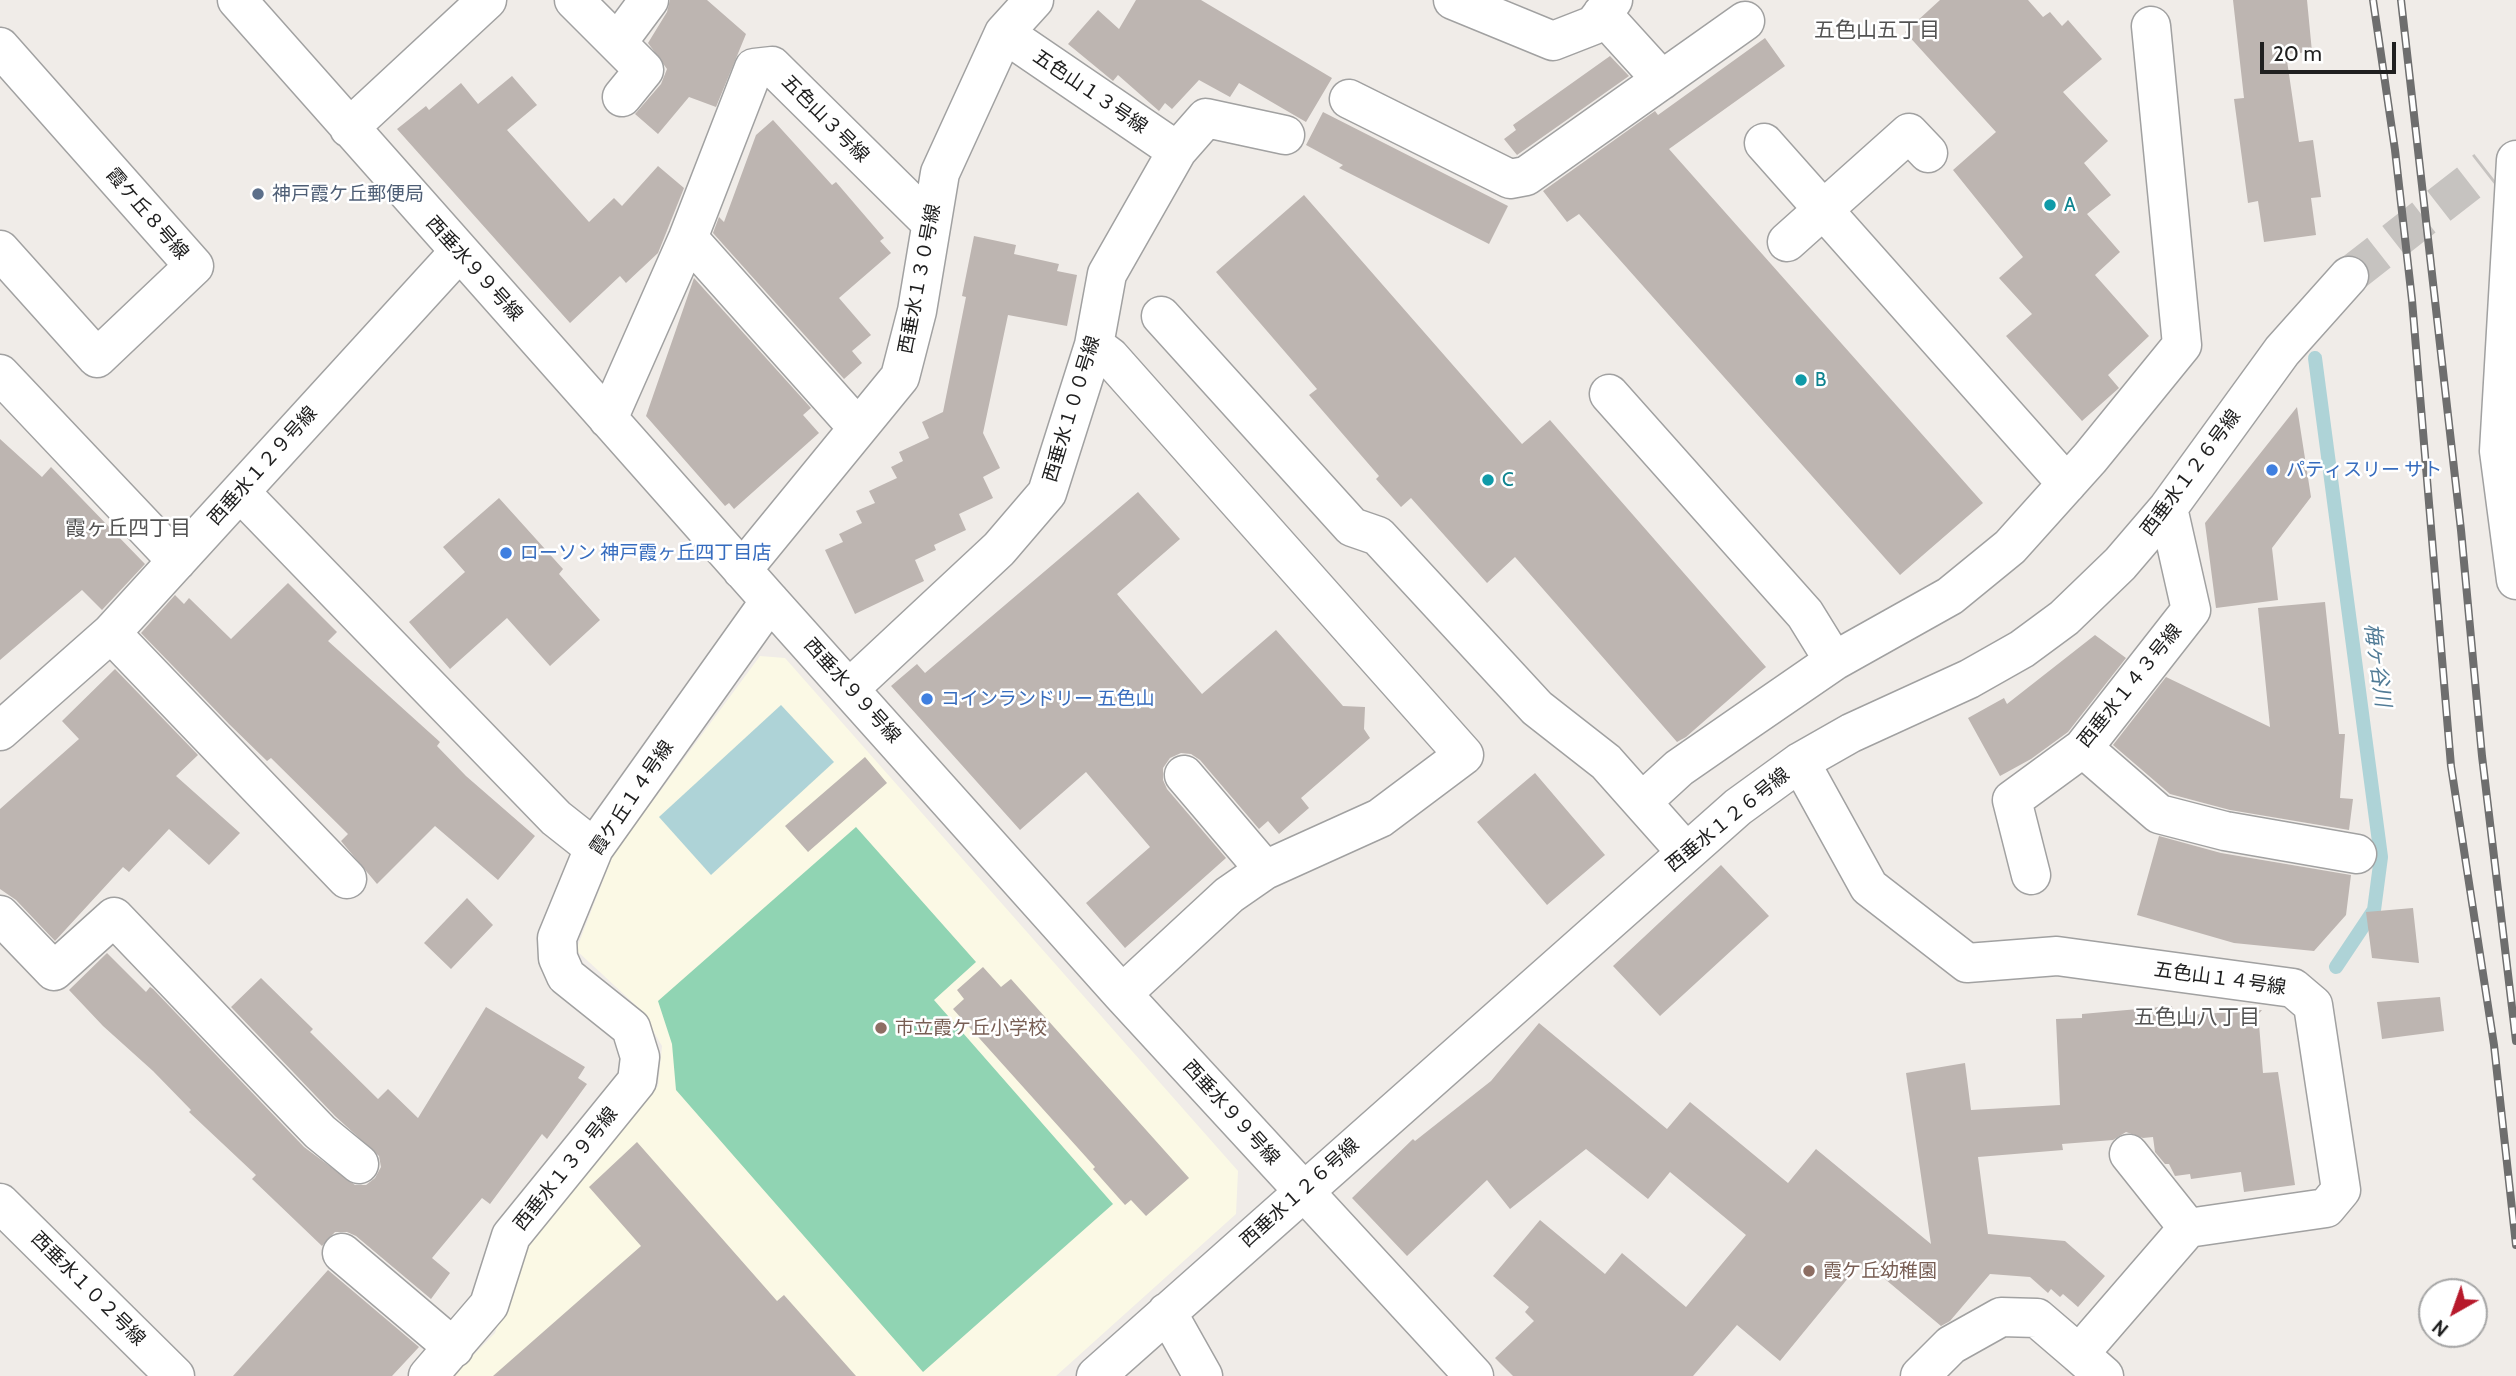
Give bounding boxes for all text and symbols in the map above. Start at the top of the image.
district label: 五色山五丁目 [1814,18,1940,44]
scale bar [2264,28,2400,72]
text: 20 m [2273,41,2322,66]
street label: 五色山１３号線 [1028,45,1152,139]
street label: 五色山３号線 [777,71,873,167]
street label: 霞ケ丘８号線 [101,164,193,264]
place label: 神戸霞ケ丘郵便局 [272,183,424,205]
marker: 神戸霞ケ丘郵便局 [250,186,266,202]
place label: A [2064,194,2076,216]
marker: A [2042,197,2058,213]
street label: 西垂水１３０号線 [894,202,946,356]
street label: 西垂水９９号線 [421,212,527,326]
street label: 西垂水１００号線 [1039,333,1105,485]
place label: B [1815,369,1826,391]
marker: B [1793,372,1809,388]
street label: 西垂水１２９号線 [204,402,322,530]
street label: 西垂水１２６号線 [2136,405,2246,541]
place label: パティスリー サト [2286,459,2442,481]
marker: パティスリー サト [2264,462,2280,478]
place label: C [1502,469,1514,491]
marker: C [1480,472,1496,488]
district label: 霞ヶ丘四丁目 [65,516,191,542]
place label: ローソン 神戸霞ヶ丘四丁目店 [520,542,771,564]
marker: ローソン 神戸霞ヶ丘四丁目店 [498,545,514,561]
street label: 西垂水１４３号線 [2073,620,2187,752]
water label: 梅ヶ谷川 [2359,622,2395,708]
street label: 西垂水９９号線 [799,634,905,748]
place label: コインランドリー 五色山 [941,688,1154,710]
marker: コインランドリー 五色山 [919,691,935,707]
street label: 霞ケ丘１４号線 [585,736,679,860]
street label: 西垂水１２６号線 [1662,763,1794,877]
street label: 五色山１４号線 [2153,958,2287,1000]
district label: 五色山八丁目 [2134,1005,2260,1031]
place label: 市立霞ケ丘小学校 [895,1017,1047,1039]
marker: 市立霞ケ丘小学校 [873,1020,889,1036]
street label: 西垂水９９号線 [1178,1056,1284,1170]
street label: 西垂水１３９号線 [509,1103,623,1235]
street label: 西垂水１２６号線 [1236,1134,1364,1252]
street label: 西垂水１０２号線 [26,1227,150,1351]
place label: 霞ケ丘幼稚園 [1823,1260,1937,1282]
marker: 霞ケ丘幼稚園 [1801,1263,1817,1279]
north arrow [2418,1278,2488,1348]
text: N [2428,1315,2453,1341]

